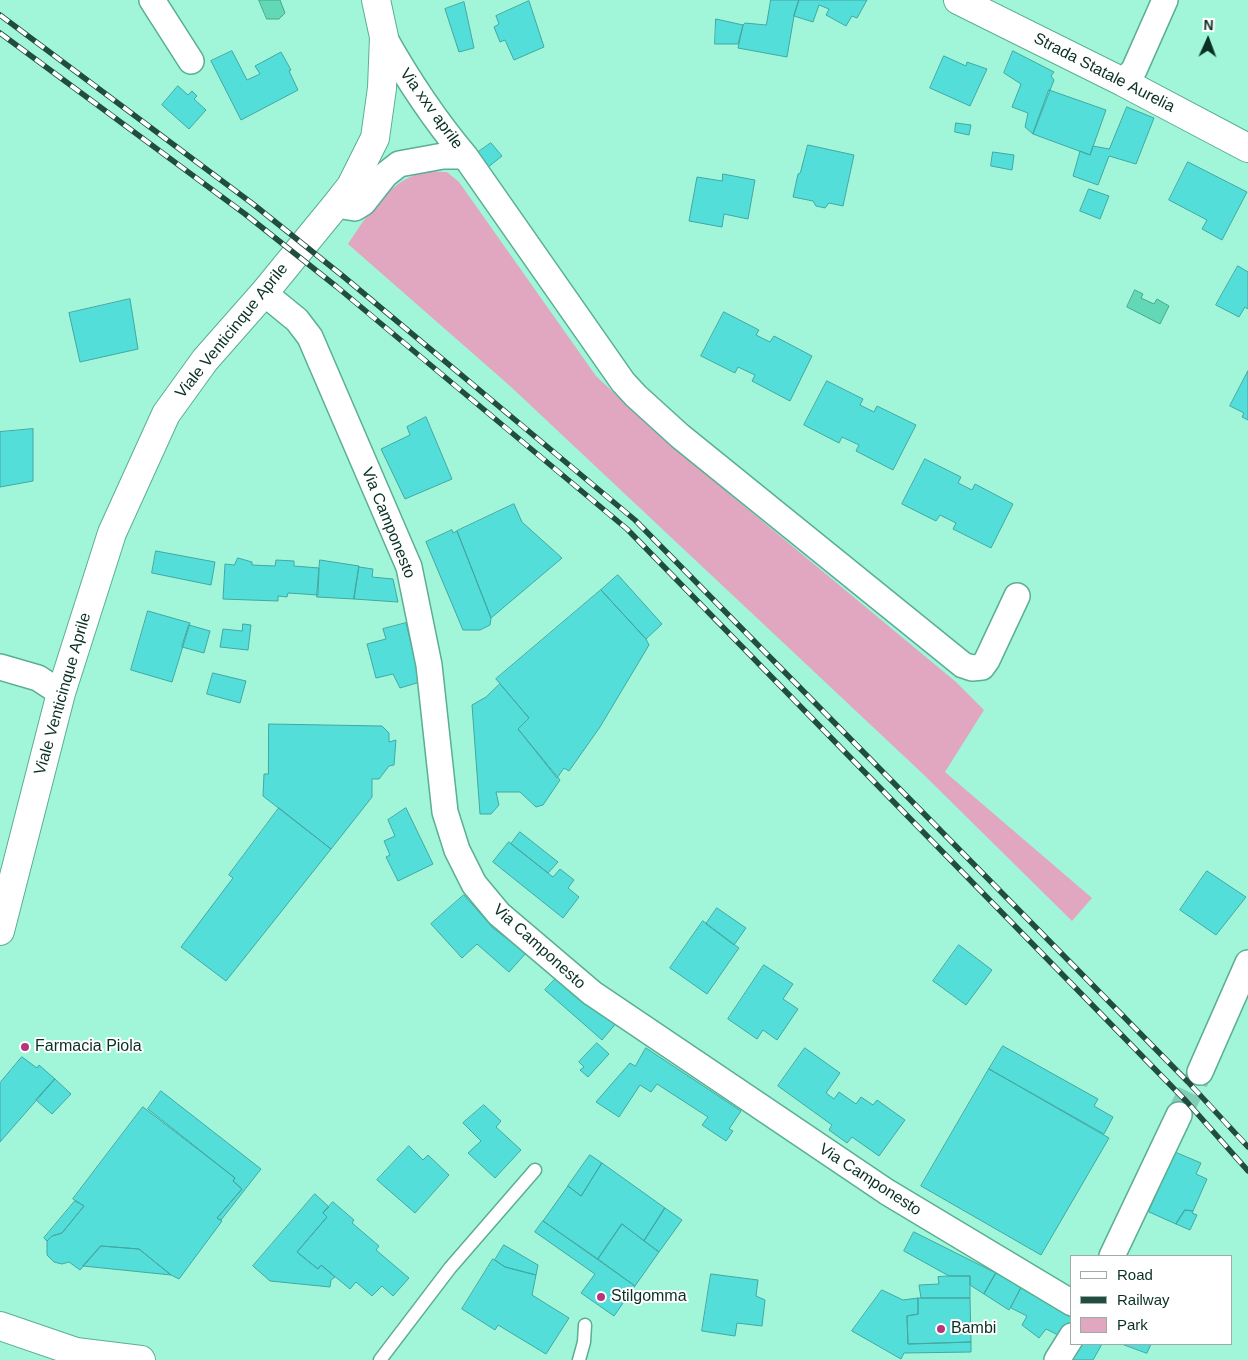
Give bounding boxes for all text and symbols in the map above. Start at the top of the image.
north arrow [1183,15,1233,65]
text: N [1203,17,1214,33]
street label: Strada Statale Aurelia [1030,29,1178,117]
street label: Via xxv aprile [395,65,467,153]
street label: Viale Venticinque Aprile [172,260,292,402]
street label: Via Camponesto [357,465,419,581]
street label: Viale Venticinque Aprile [31,611,95,777]
street label: Via Camponesto [489,900,589,994]
place label: Farmacia Piola [35,1037,142,1057]
marker: Farmacia Piola [19,1041,31,1053]
street label: Via Camponesto [815,1140,925,1220]
legend [1070,1255,1233,1345]
text: Road [1117,1266,1153,1283]
place label: Stilgomma [611,1287,687,1307]
marker: Stilgomma [595,1291,607,1303]
text: Railway [1117,1291,1170,1308]
text: Park [1117,1316,1148,1333]
place label: Bambi [951,1319,996,1339]
marker: Bambi [935,1323,947,1335]

